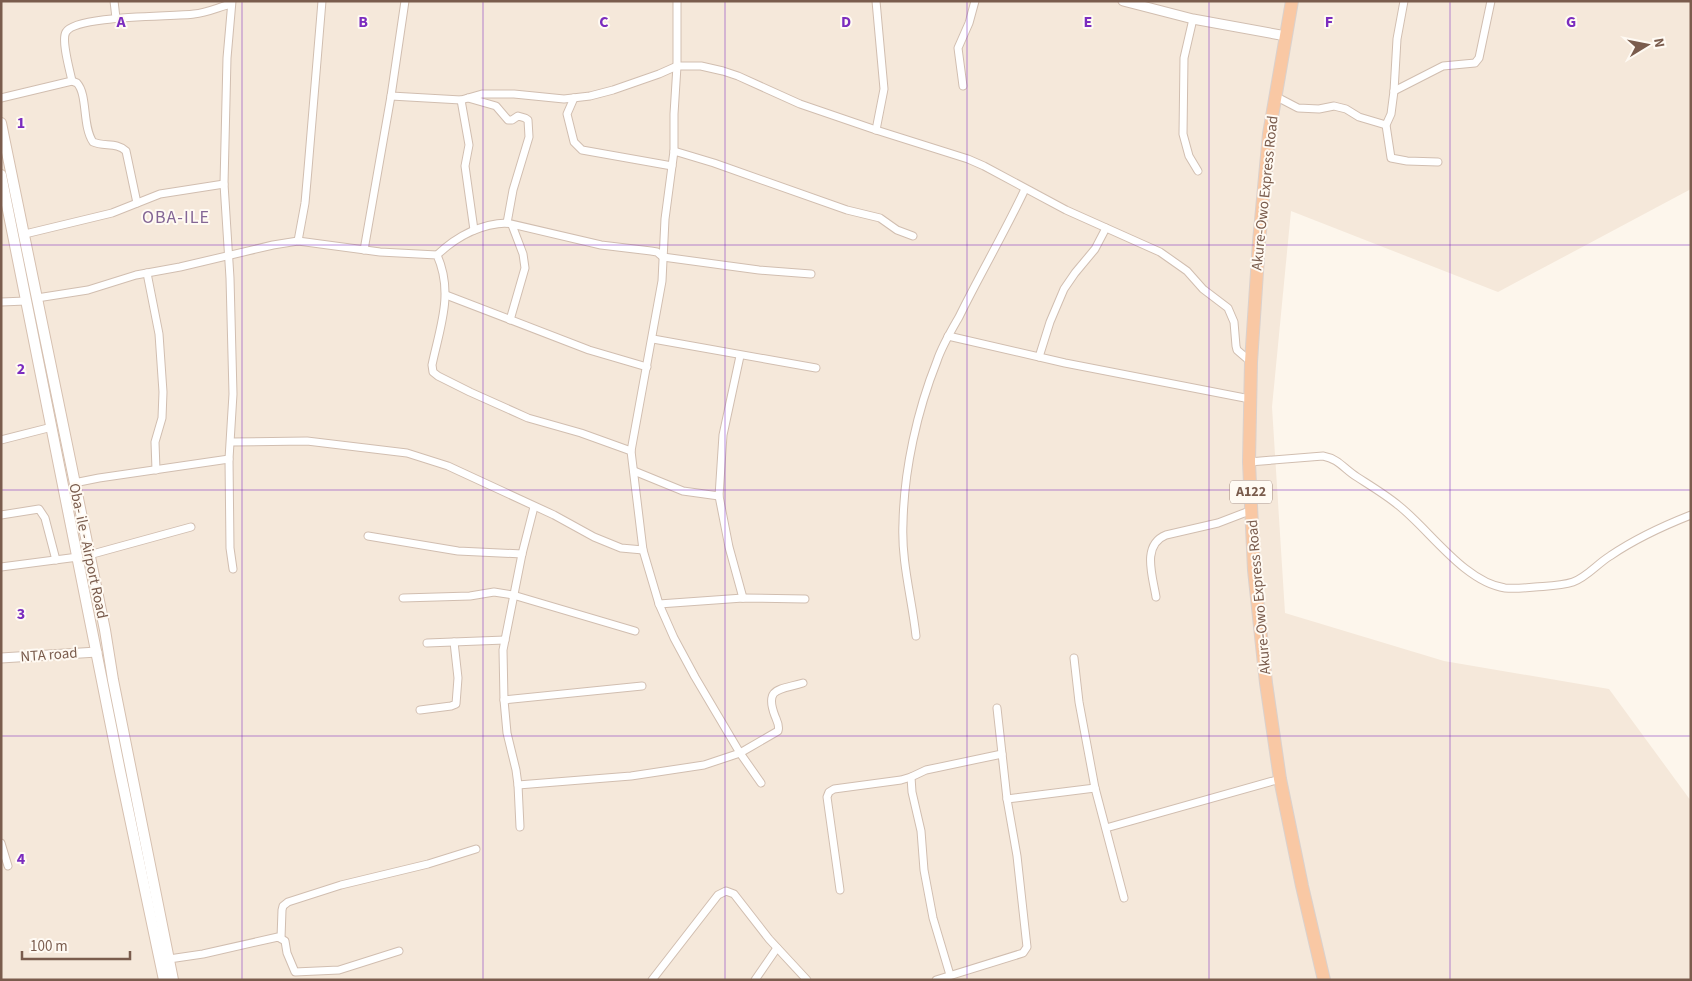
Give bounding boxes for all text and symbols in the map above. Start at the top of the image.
text: A [115,11,126,33]
text: B [358,11,368,33]
text: C [599,11,609,33]
text: D [841,11,851,33]
text: E [1084,11,1092,33]
text: F [1325,11,1333,33]
text: G [1566,11,1576,33]
north arrow [1622,20,1672,70]
text: N [1648,37,1669,49]
text: 1 [17,112,25,134]
street label: Akure-Owo Express Road [1246,115,1284,271]
district label: OBA-ILE [142,205,210,230]
text: 2 [17,358,25,380]
street label: Oba- ile - Airport Road [63,481,113,621]
road number: A122 [1230,481,1272,504]
street label: Akure-Owo Express Road [1242,519,1276,675]
text: 3 [17,603,25,625]
street label: NTA road [20,643,78,667]
text: 4 [17,848,26,870]
scale bar [22,928,130,960]
text: 100 m [30,936,68,957]

